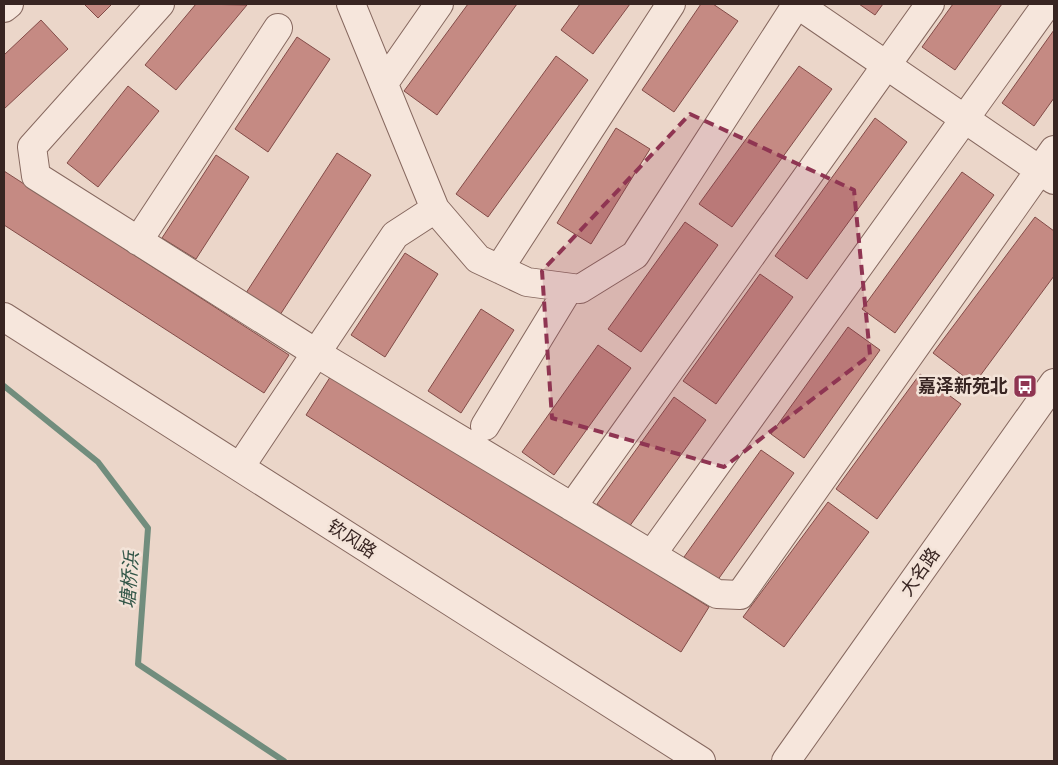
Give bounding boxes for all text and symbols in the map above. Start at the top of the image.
place label: 嘉泽新苑北 [918,373,1008,400]
bus stop icon: 嘉泽新苑北 [1012,373,1038,399]
street label: 钦风路 [322,513,382,565]
street label: 大名路 [894,542,947,602]
water label: 塘桥浜 [114,549,147,610]

